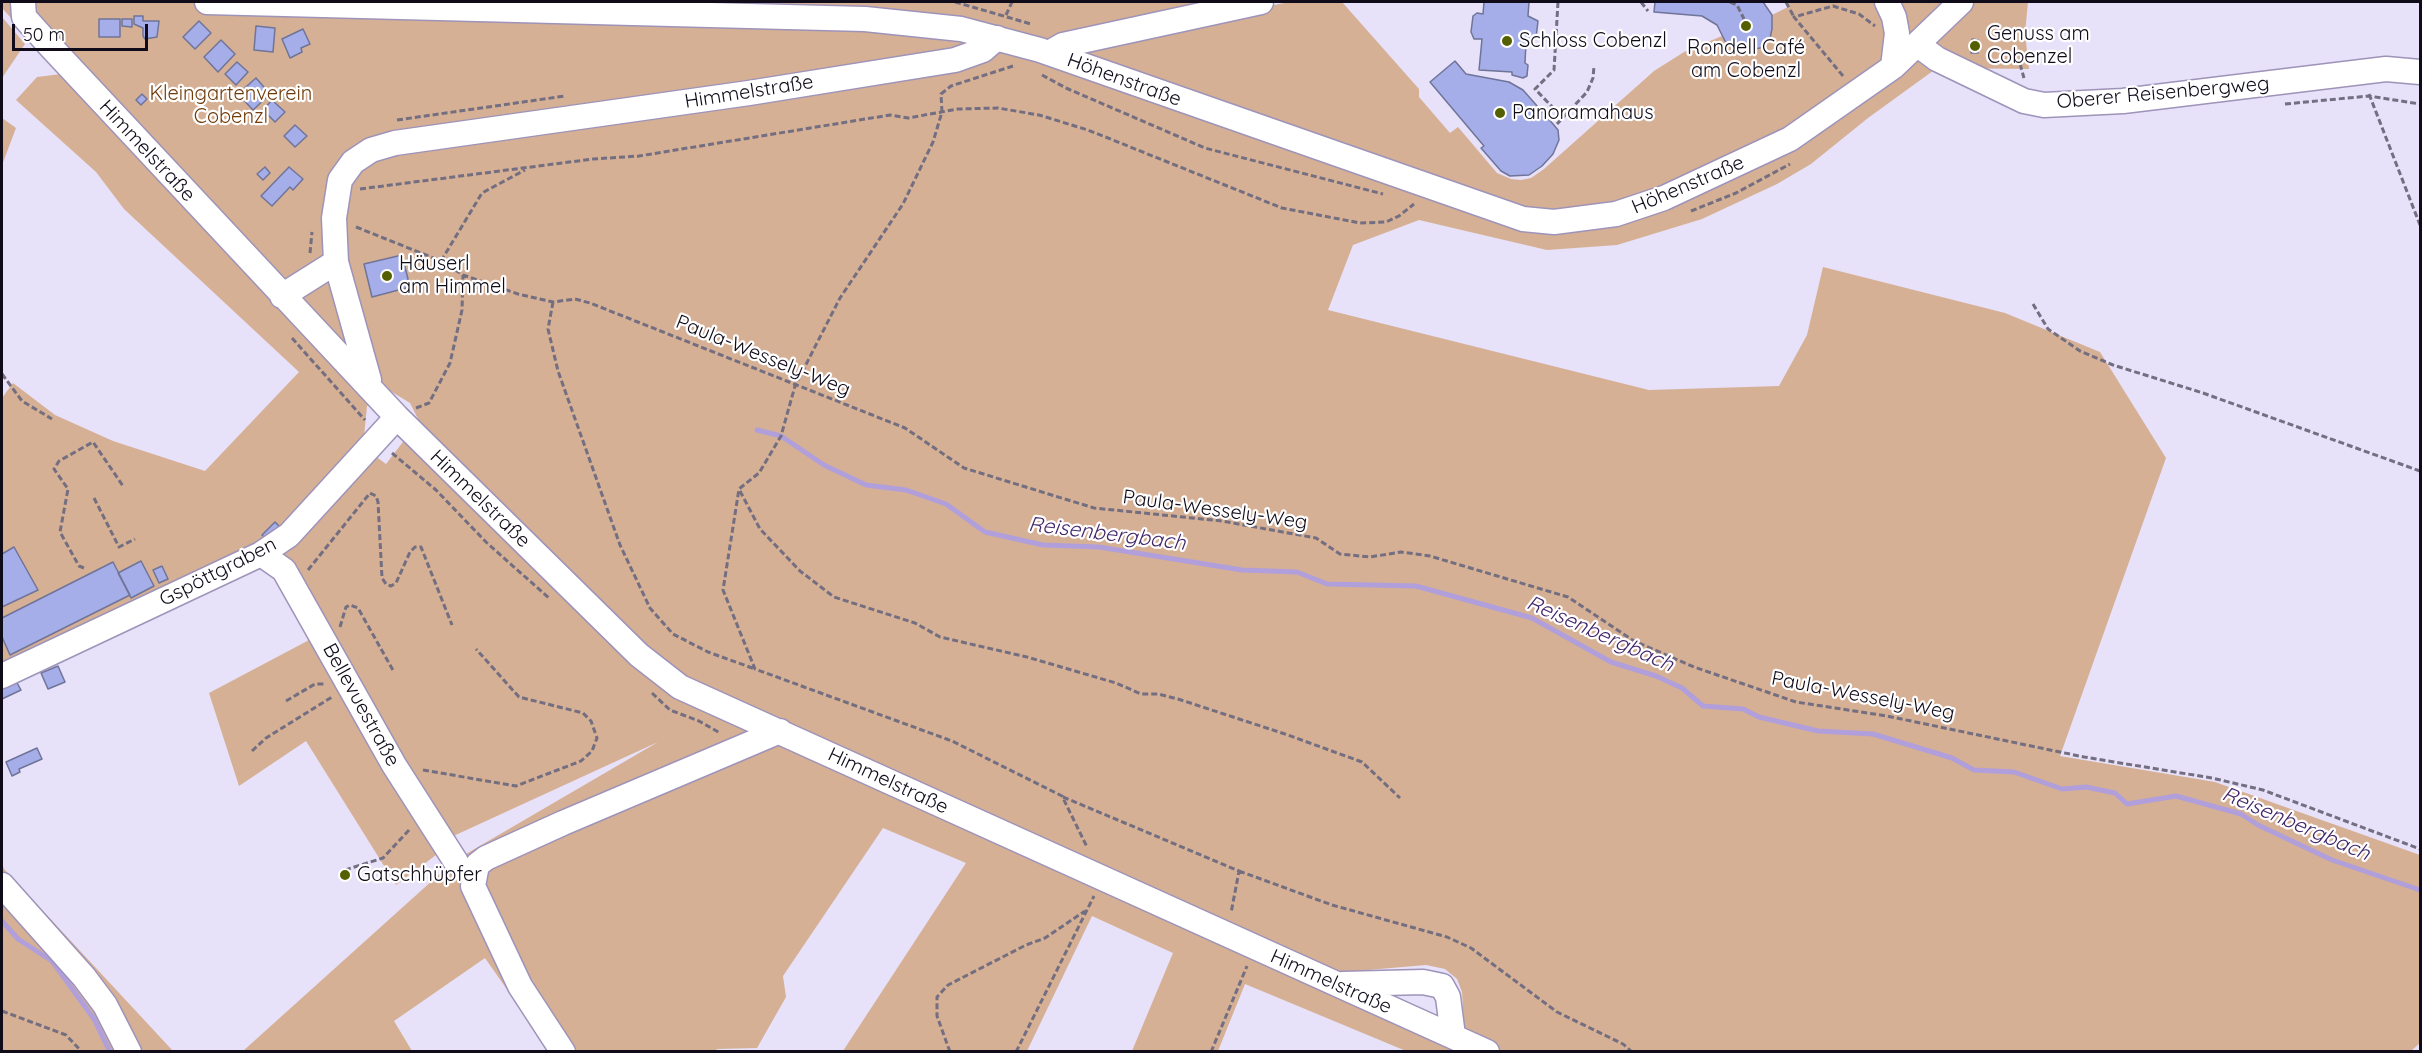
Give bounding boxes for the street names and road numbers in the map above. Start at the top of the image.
street label: Höhenstraße [1064,48,1184,112]
street label: Himmelstraße [683,70,815,114]
street label: Oberer Reisenbergweg [2056,72,2270,114]
street label: Himmelstraße [94,95,200,207]
street label: Höhenstraße [1628,151,1748,219]
street label: Paula-Wessely-Weg [672,310,854,402]
street label: Himmelstraße [425,445,535,553]
street label: Paula-Wessely-Weg [1121,485,1309,535]
street label: Gspöttgraben [156,532,280,612]
street label: Bellevuestraße [317,639,405,771]
street label: Paula-Wessely-Weg [1769,666,1957,726]
street label: Himmelstraße [824,743,952,819]
street label: Himmelstraße [1267,945,1395,1019]

